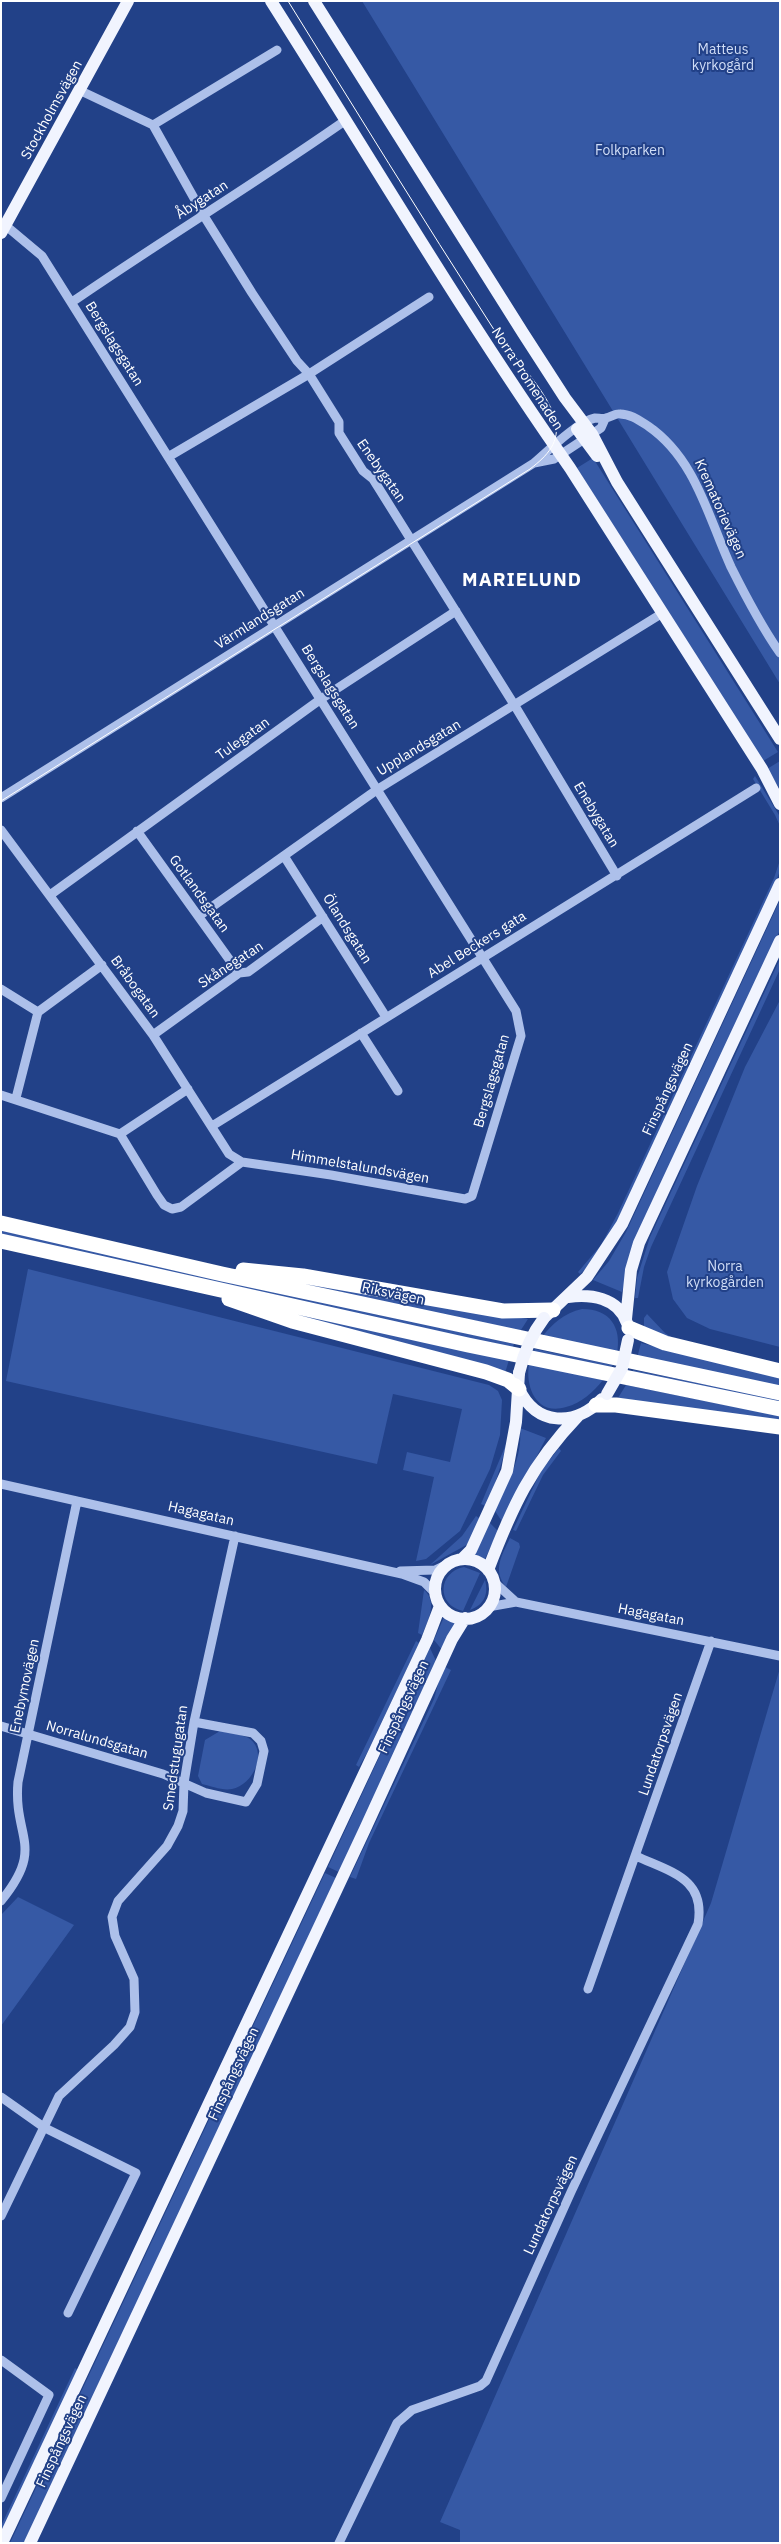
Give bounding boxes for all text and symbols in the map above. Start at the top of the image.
park label: Matteus kyrkogård [692,42,754,74]
street label: Stockholmsvägen [18,57,86,163]
park label: Folkparken [595,143,665,159]
street label: Åbygatan [173,177,231,223]
street label: Bergslagsgatan [81,299,147,389]
street label: Norra Promenaden [488,324,566,434]
street label: Enebygatan [353,436,409,506]
street label: Krematorievägen [691,457,749,561]
district label: MARIELUND [461,570,583,592]
street label: Värmlandsgatan [212,585,308,653]
street label: Bergslagsgatan [297,642,363,732]
street label: Tulegatan [213,714,273,764]
street label: Upplandsgatan [374,716,464,780]
street label: Enebygatan [570,779,622,851]
street label: Gotlandsgatan [165,852,233,936]
street label: Ölandsgatan [319,891,375,967]
street label: Abel Beckers gata [425,908,529,982]
street label: Skånegatan [196,938,266,992]
street label: Bråbogatan [107,953,163,1021]
street label: Bergslagsgatan [471,1032,513,1130]
street label: Finspångsvägen [639,1040,697,1138]
street label: Himmelstalundsvägen [290,1147,430,1187]
park label: Norra kyrkogården [686,1259,764,1292]
street label: Riksvägen [360,1279,426,1309]
street label: Hagagatan [166,1498,236,1530]
street label: Hagagatan [616,1600,686,1630]
street label: Enebymovägen [7,1637,43,1735]
street label: Finspångsvägen [375,1658,433,1756]
street label: Lundatorpsvägen [635,1690,687,1798]
street label: Smedstugugatan [160,1704,192,1812]
street label: Norralundsgatan [44,1717,150,1763]
street label: Finspångsvägen [205,2025,263,2123]
street label: Lundatorpsvägen [521,2152,581,2258]
street label: Finspångsvägen [33,2392,91,2490]

